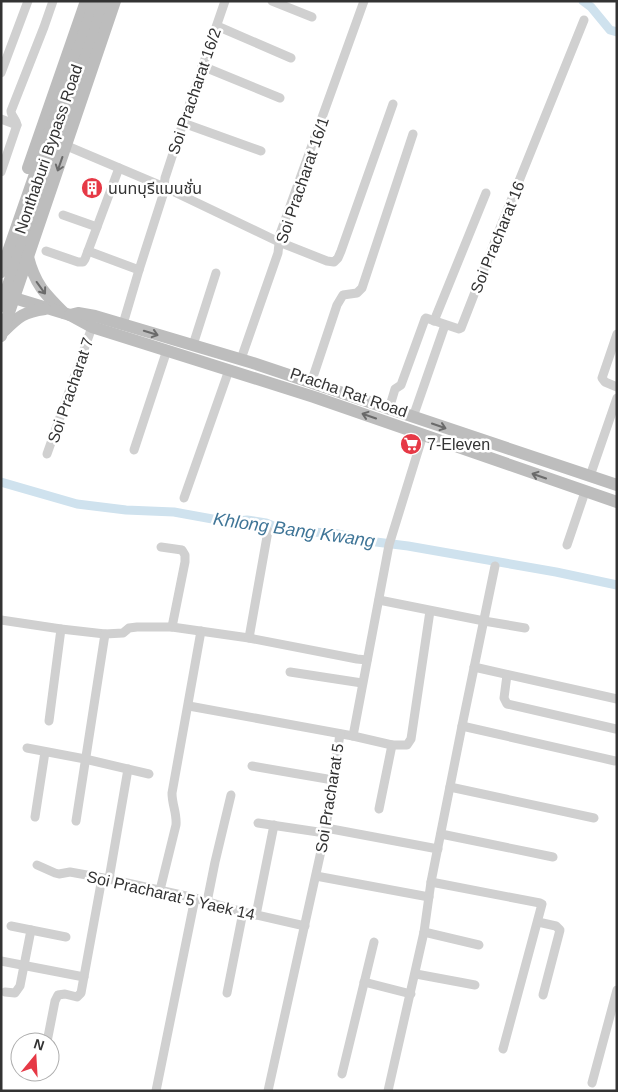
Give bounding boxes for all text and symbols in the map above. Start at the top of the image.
street label: Soi Pracharat 16/2 [165,26,224,157]
street label: Nonthaburi Bypass Road [11,62,85,236]
street label: Soi Pracharat 16/1 [273,115,332,246]
one-way arrow [55,155,65,171]
building icon: นนทบุรีแมนชั่น [80,176,104,200]
place label: นนทบุรีแมนชั่น [108,178,202,198]
street label: Soi Pracharat 16 [467,179,528,296]
one-way arrow [36,281,46,295]
one-way arrow [143,328,159,338]
street label: Soi Pracharat 7 [44,335,96,445]
street label: Pracha Rat Road [288,364,410,420]
one-way arrow [361,411,377,421]
one-way arrow [431,421,447,431]
supermarket icon: 7-Eleven [399,432,423,456]
place label: 7-Eleven [427,436,490,453]
one-way arrow [531,470,547,480]
water label: Khlong Bang Kwang [212,509,376,551]
street label: Soi Pracharat 5 [312,742,347,854]
street label: Soi Pracharat 5 Yaek 14 [85,868,257,923]
north arrow [10,1032,60,1082]
text: N [32,1035,46,1054]

